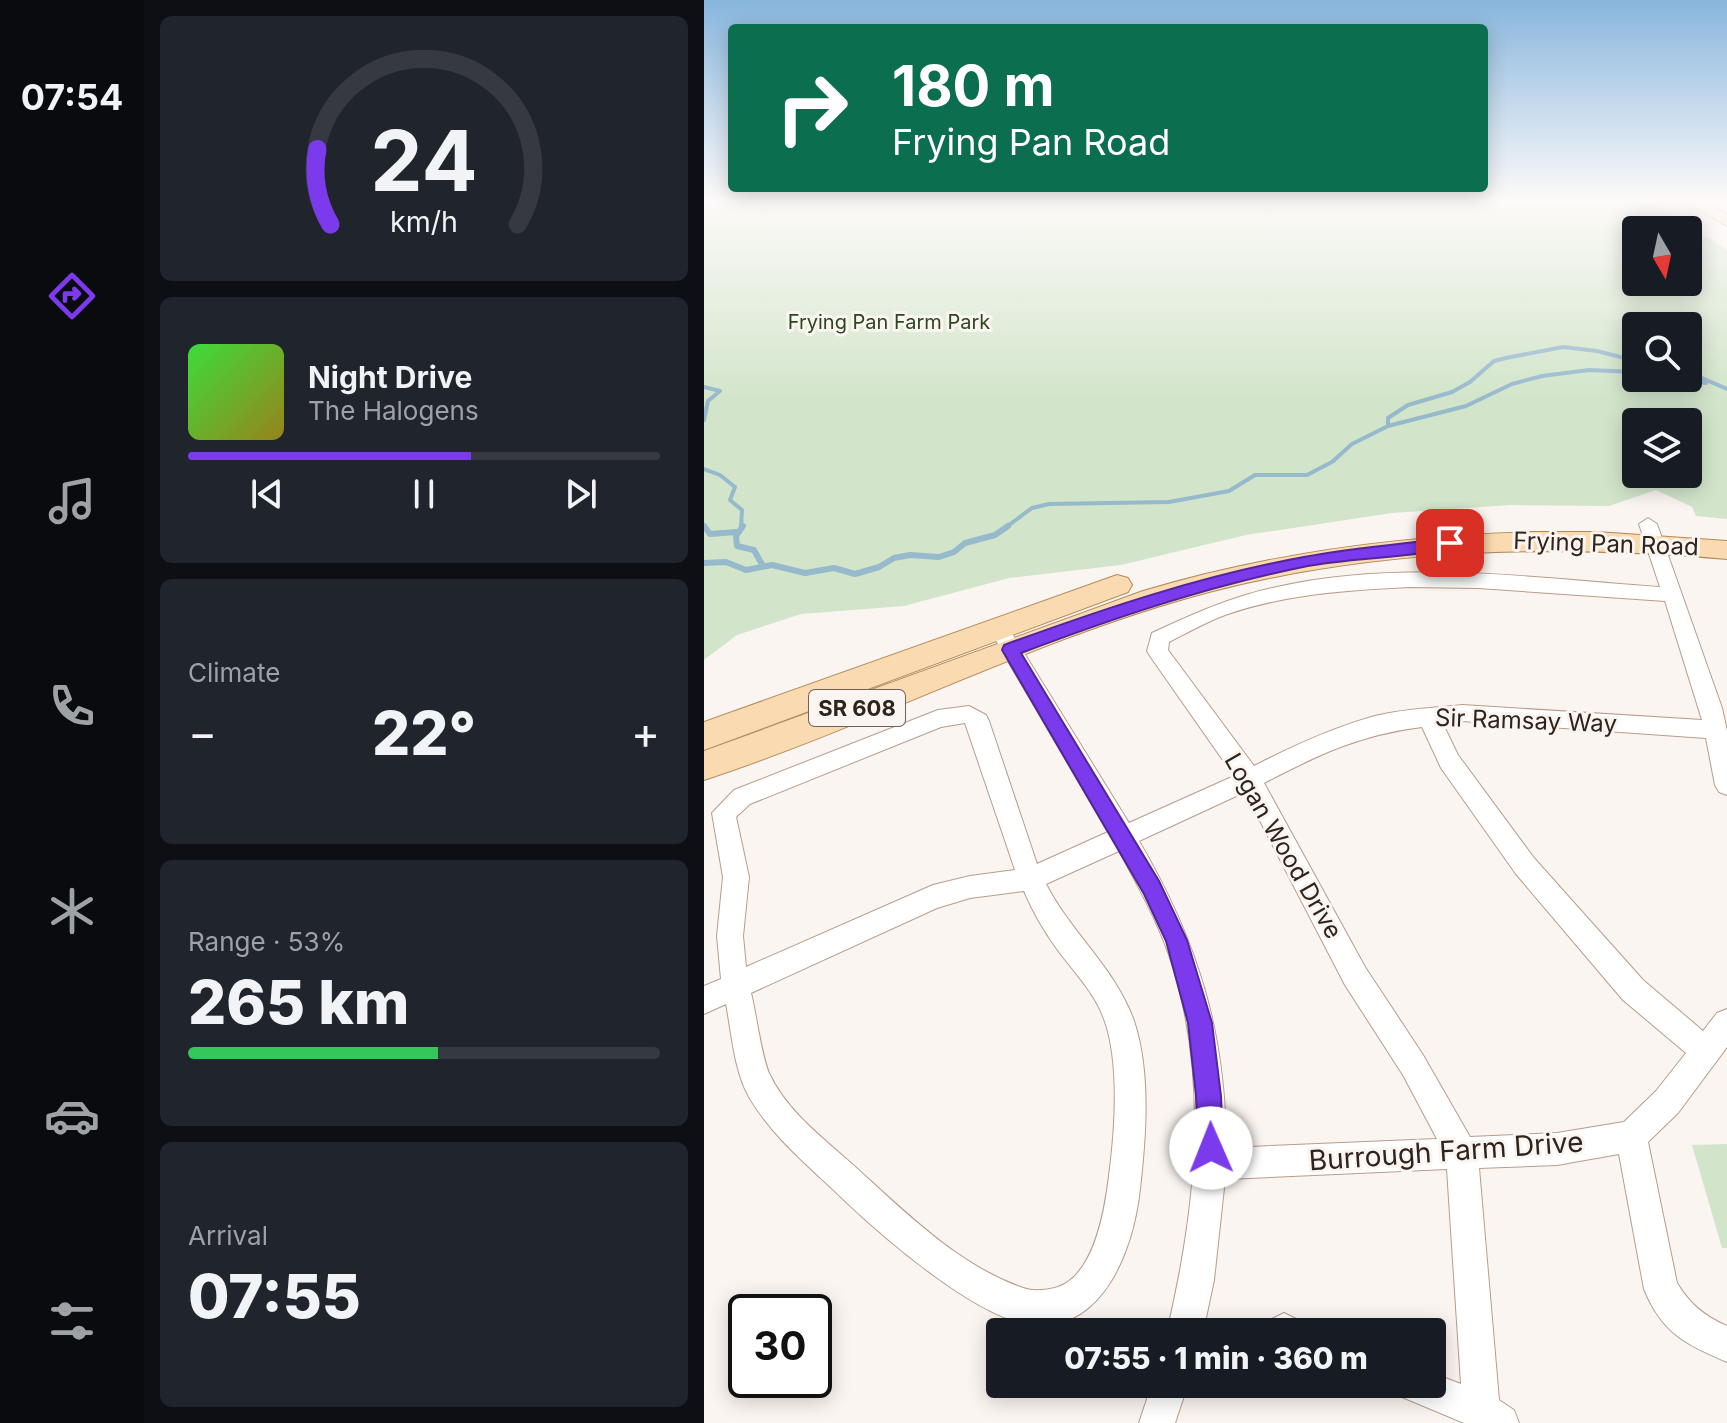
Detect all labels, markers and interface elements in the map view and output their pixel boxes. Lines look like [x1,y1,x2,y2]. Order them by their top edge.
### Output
text: 180 m [892,52,1055,120]
icon: right [760,56,864,160]
text: 07:54 [21,75,123,119]
text: 24 [370,109,478,210]
text: Frying Pan Road [892,120,1170,164]
text: km/h [390,204,458,239]
north arrow [1622,216,1702,296]
map controls [1622,216,1702,488]
icon: directions [44,268,100,324]
park label: Frying Pan Farm Park [788,310,990,334]
button: search [1622,312,1702,392]
text: Night Drive [308,359,472,395]
text: The Halogens [308,395,479,426]
button: layers [1622,408,1702,488]
icon: previous [245,472,289,516]
icon: pause [402,472,446,516]
icon: next [559,472,603,516]
icon: music [44,473,100,529]
pin [1416,509,1484,577]
icon: arrive [1428,521,1472,565]
street label: Frying Pan Road [1513,526,1699,561]
text: Climate [188,657,280,688]
icon: phone [44,678,100,734]
road number: SR 608 [809,690,905,726]
text: 22° [372,697,476,769]
street label: Sir Ramsay Way [1435,703,1617,738]
text: − [188,706,217,760]
text: + [631,706,660,760]
street label: Logan Wood Drive [1219,748,1348,944]
icon: climate [44,883,100,939]
text: Range · 53% [188,926,345,957]
text: 265 km [188,966,409,1038]
icon: car [44,1088,100,1144]
position arrow [1169,1106,1253,1190]
street label: Burrough Farm Drive [1307,1124,1585,1178]
text: Arrival [188,1220,268,1251]
text: 07:55 [188,1260,361,1332]
icon: filters [44,1293,100,1349]
speed limit sign: 30 [728,1294,832,1398]
text: 07:55 · 1 min · 360 m [1064,1340,1368,1376]

